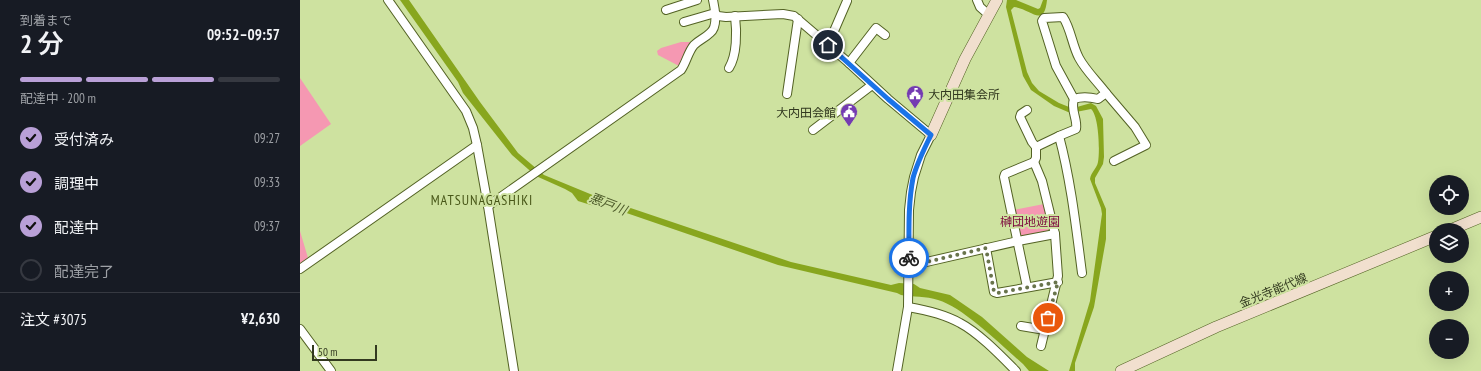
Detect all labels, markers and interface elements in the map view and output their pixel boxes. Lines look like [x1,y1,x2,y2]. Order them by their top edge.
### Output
text: 到着まで [20,12,72,29]
text: 09:52–09:57 [207,25,280,44]
text: 2 分 [20,27,64,60]
pin [811,28,845,62]
icon: home [817,34,839,56]
public building icon: 大内田集会所 [905,84,925,109]
place label: 大内田集会所 [928,87,1000,102]
text: 配達中 · 200 m [20,90,96,107]
public building icon: 大内田会館 [839,102,859,127]
place label: 大内田会館 [776,105,836,120]
icon: check [20,127,42,149]
text: 受付済み [54,130,114,149]
text: 09:27 [254,130,280,147]
icon: check [20,171,42,193]
text: 調理中 [54,174,99,193]
text: 09:33 [254,174,280,191]
map controls [1429,175,1469,359]
button: locate [1429,175,1469,215]
water label: 悪戸川 [587,189,631,220]
district label: MATSUNAGASHIKI [431,191,533,209]
park label: 榊団地遊園 [1000,214,1060,229]
icon: check [20,215,42,237]
text: 配達中 [54,218,99,237]
text: 09:37 [254,218,280,235]
button: layers [1429,223,1469,263]
courier [889,238,929,278]
icon: bike [898,247,920,269]
text: 配達完了 [54,262,114,281]
street label: 金光寺能代線 [1237,270,1309,310]
button: + [1429,271,1469,311]
pin [1031,301,1065,335]
icon: bag [1037,307,1059,329]
text: ¥2,630 [241,309,280,328]
text: 注文 #3075 [20,310,87,329]
button: − [1429,319,1469,359]
scale bar [312,343,377,362]
text: 50 m [318,345,337,359]

